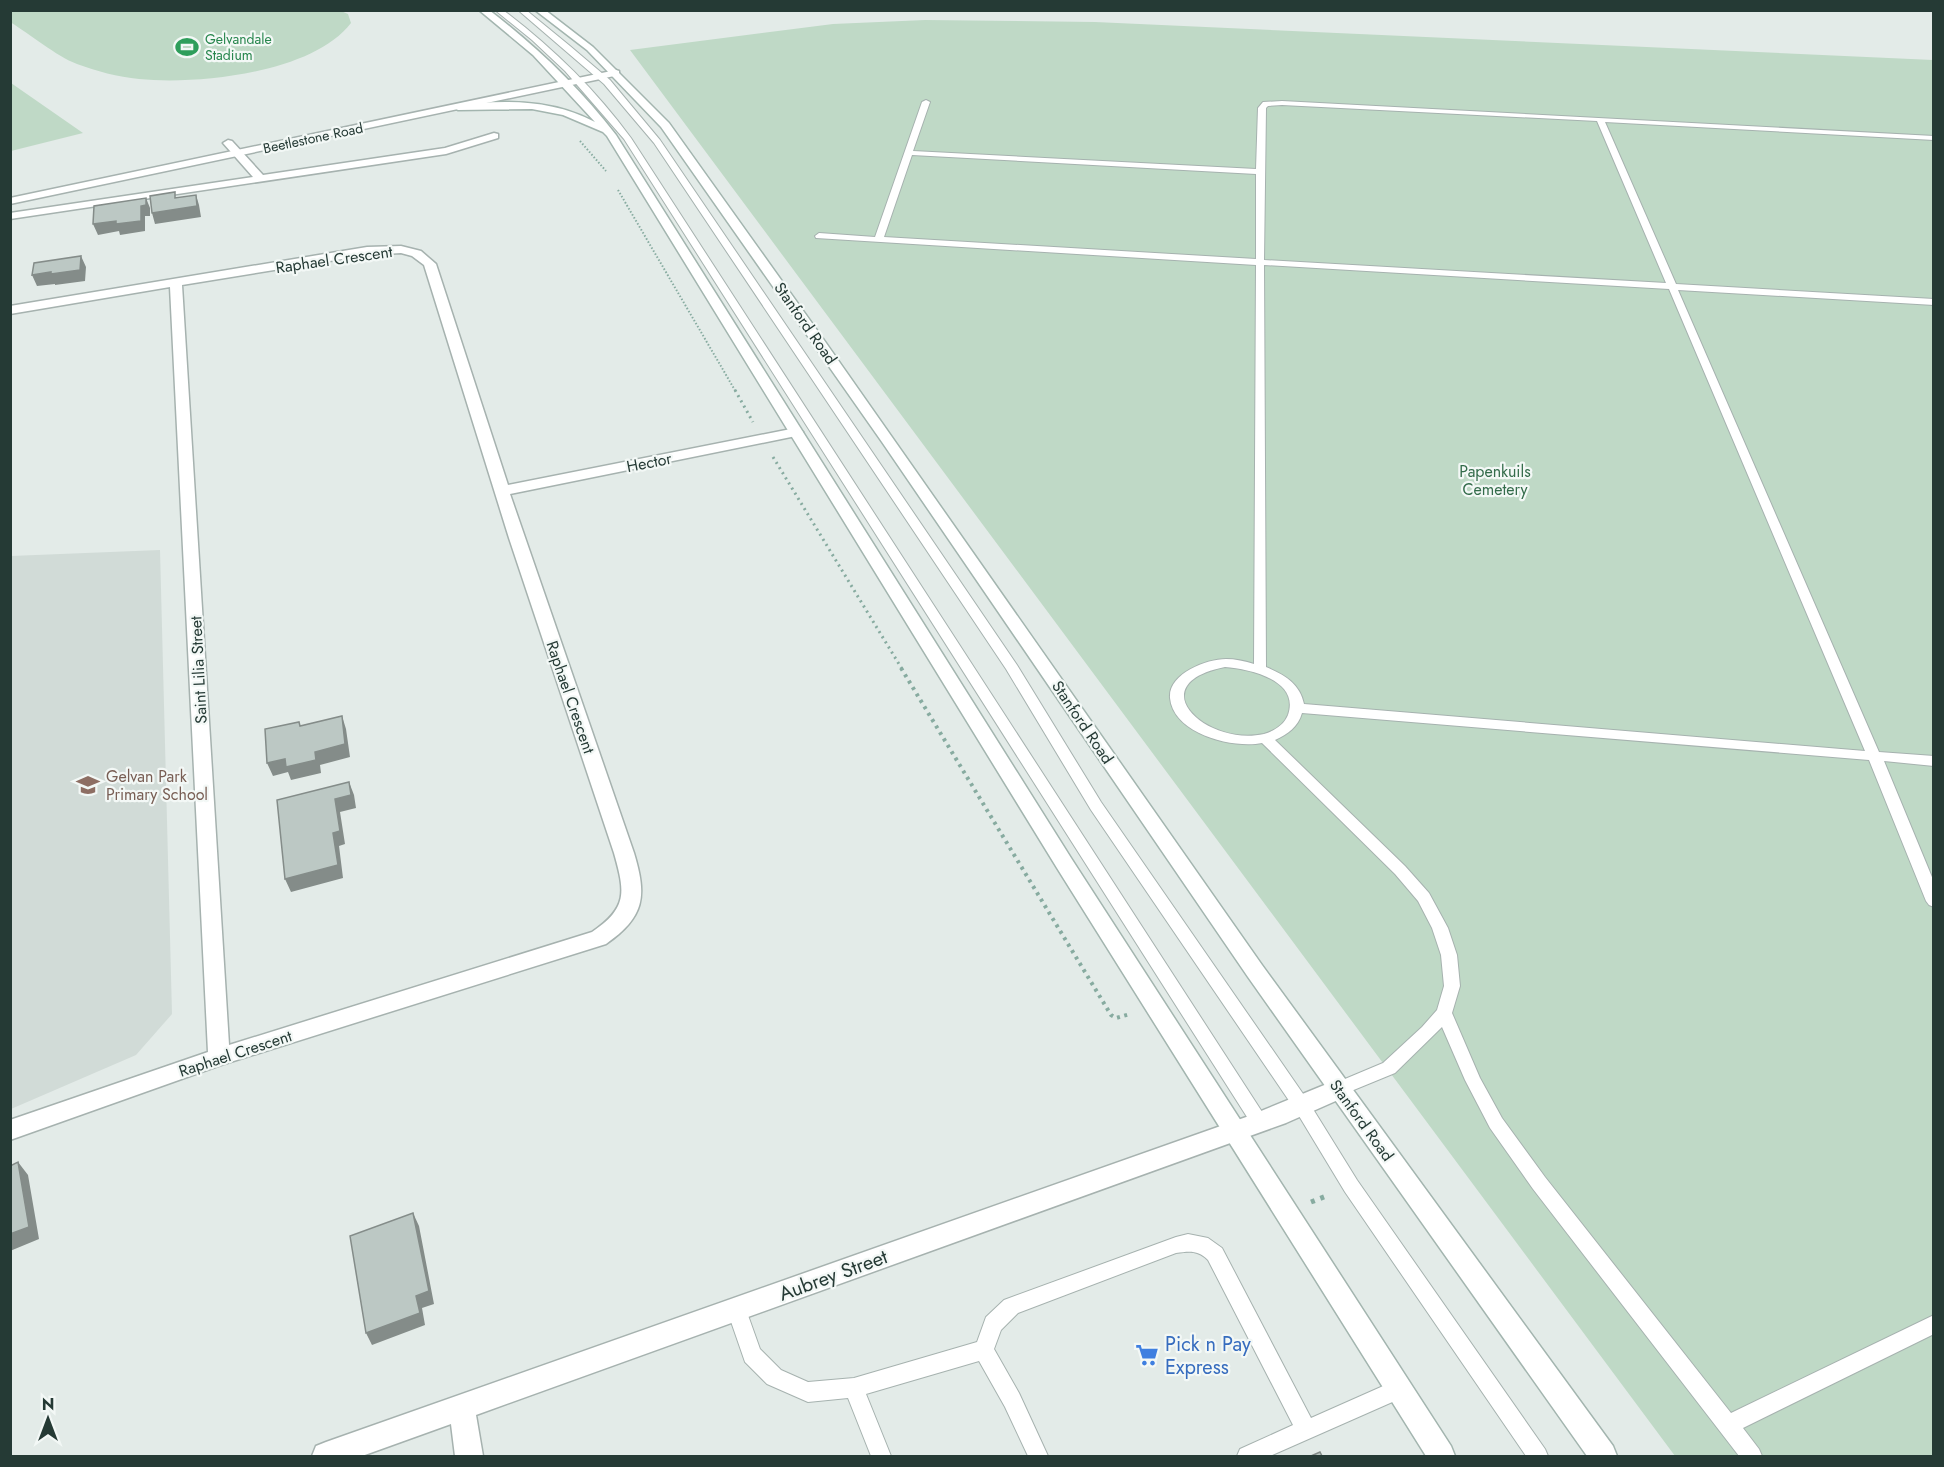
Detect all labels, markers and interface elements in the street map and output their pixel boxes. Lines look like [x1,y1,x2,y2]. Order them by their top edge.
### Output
place label: Gelvandale Stadium [205,29,272,65]
sports icon: Gelvandale Stadium [174,34,200,60]
street label: Beetlestone Road [261,118,365,158]
street label: Raphael Crescent [274,240,394,279]
street label: Stanford Road [769,277,843,369]
street label: Hector [625,447,674,478]
park label: Papenkuils Cemetery [1459,460,1531,501]
street label: Saint Lilia Street [184,616,213,724]
street label: Raphael Crescent [541,638,601,757]
street label: Stanford Road [1046,676,1119,768]
place label: Gelvan Park Primary School [106,765,208,806]
school or university icon: Gelvan Park Primary School [75,772,101,798]
street label: Raphael Crescent [176,1024,295,1083]
street label: Stanford Road [1324,1075,1399,1166]
street label: Aubrey Street [775,1242,892,1309]
place label: Pick n Pay Express [1165,1330,1251,1382]
supermarket icon: Pick n Pay Express [1134,1342,1160,1368]
north arrow [18,1389,78,1449]
text: N [42,1393,54,1416]

